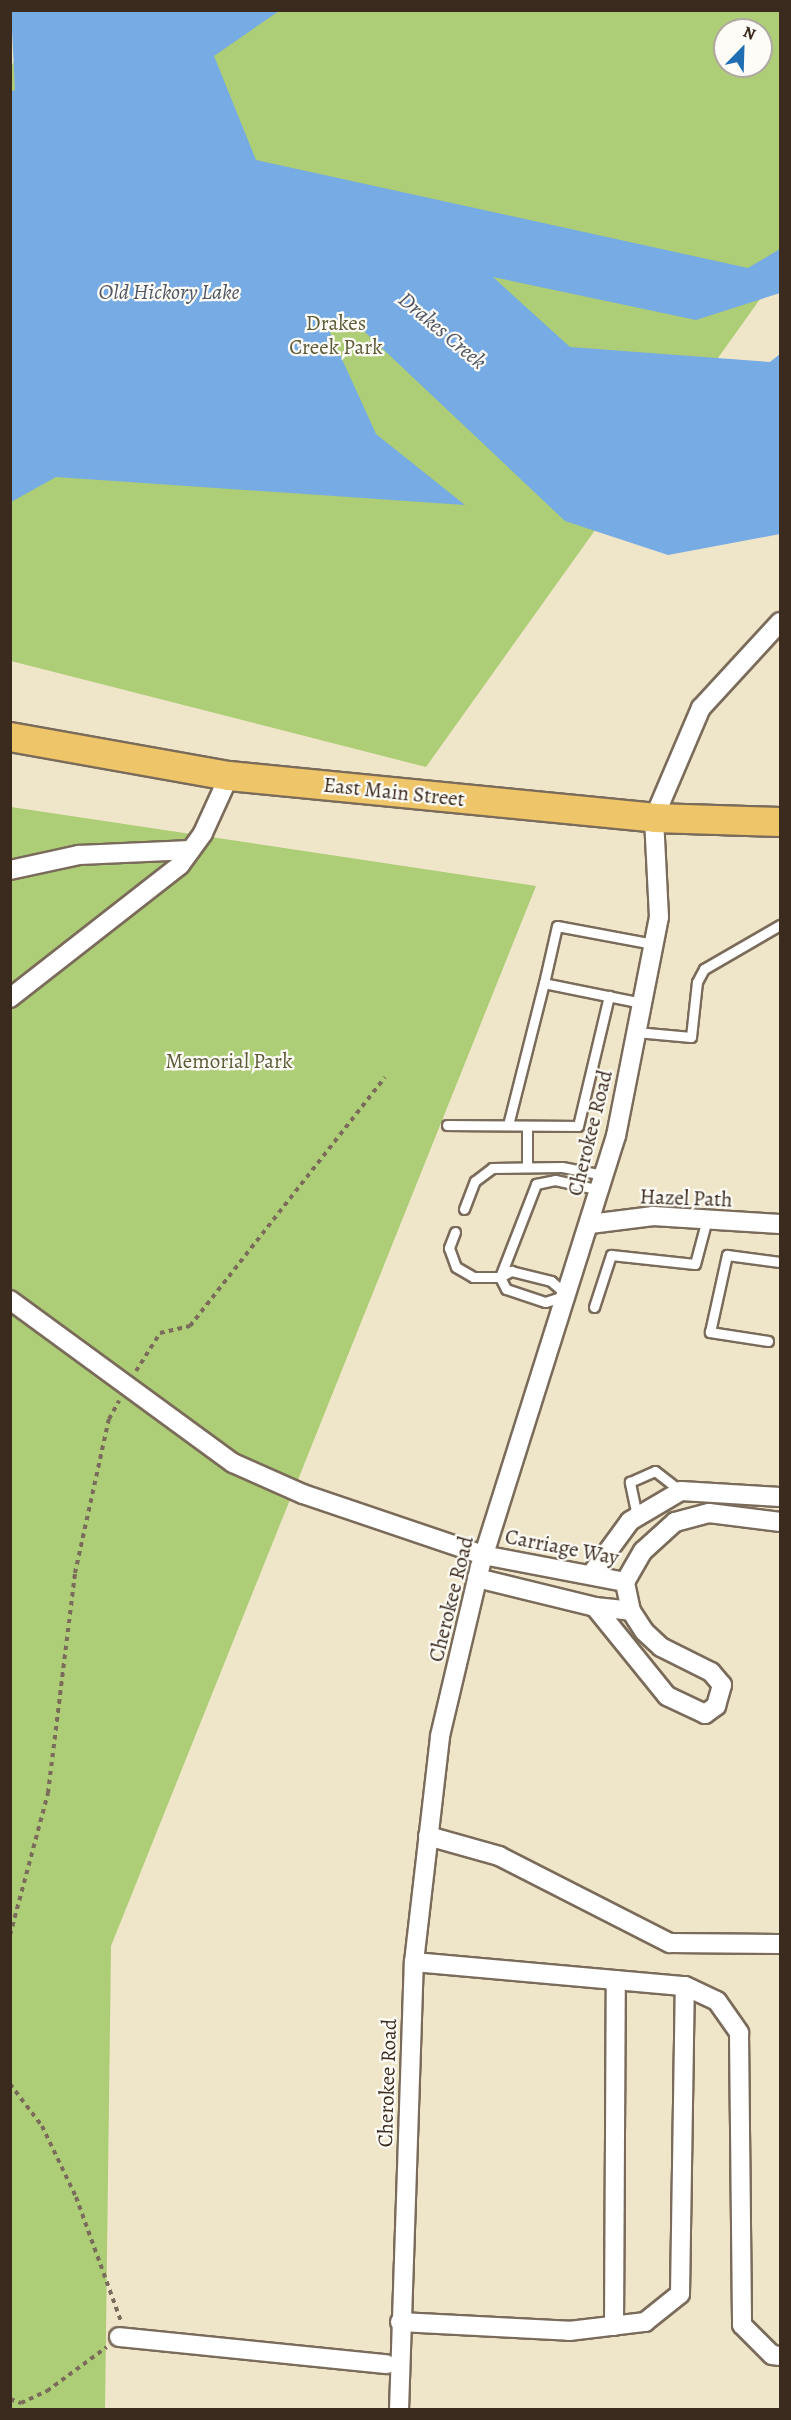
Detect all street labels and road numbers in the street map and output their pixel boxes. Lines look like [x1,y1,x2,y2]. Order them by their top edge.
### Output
street label: East Main Street [322,772,466,812]
street label: Cherokee Road [562,1067,618,1199]
street label: Hazel Path [639,1184,733,1212]
street label: Carriage Way [503,1524,621,1570]
street label: Cherokee Road [423,1533,479,1665]
street label: Cherokee Road [372,2018,402,2148]

